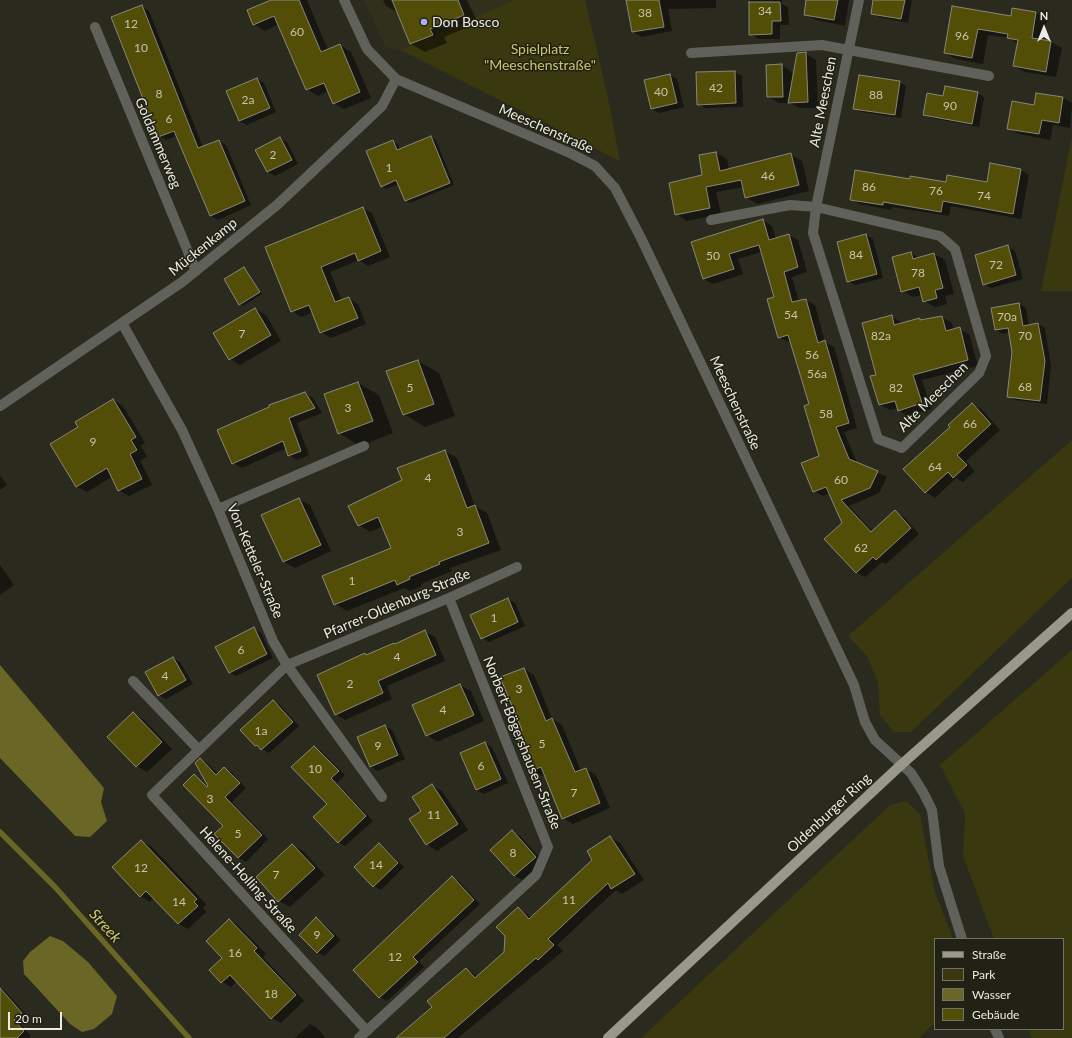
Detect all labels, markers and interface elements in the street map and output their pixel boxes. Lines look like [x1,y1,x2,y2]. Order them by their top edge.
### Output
house number: 34 [758,4,772,18]
house number: 38 [638,6,652,20]
north arrow [1024,8,1064,48]
text: N [1040,9,1048,22]
place label: Don Bosco [432,14,499,30]
house number: 12 [124,17,138,31]
marker: Don Bosco [419,17,429,27]
house number: 60 [290,25,304,39]
house number: 96 [955,29,969,43]
house number: 10 [134,41,148,55]
park label: Spielplatz "Meeschenstraße" [484,41,596,74]
street label: Alte Meeschen [806,55,840,149]
house number: 42 [709,81,723,95]
house number: 40 [654,85,668,99]
house number: 8 [156,87,162,101]
house number: 88 [869,88,883,102]
house number: 2a [242,93,254,107]
street label: Goldammerweg [131,95,185,191]
house number: 90 [943,99,957,113]
street label: Meeschenstraße [496,101,596,157]
house number: 6 [166,112,172,126]
house number: 2 [270,148,276,162]
house number: 1 [386,161,392,175]
house number: 46 [761,169,775,183]
house number: 86 [862,180,876,194]
house number: 76 [929,184,943,198]
house number: 74 [977,189,991,203]
street label: Mückenkamp [166,214,240,280]
house number: 84 [849,248,863,262]
house number: 50 [706,249,720,263]
house number: 72 [989,258,1003,272]
house number: 78 [911,266,925,280]
house number: 54 [784,308,798,322]
house number: 70a [997,310,1017,324]
house number: 7 [239,327,245,341]
house number: 82a [871,329,891,343]
house number: 70 [1018,329,1032,343]
house number: 56 [805,348,819,362]
street label: Meeschenstraße [706,353,764,453]
street label: Alte Meeschen [895,359,971,435]
house number: 56a [807,367,827,381]
house number: 68 [1018,380,1032,394]
house number: 5 [407,381,413,395]
house number: 82 [889,381,903,395]
house number: 3 [345,401,351,415]
house number: 58 [819,407,833,421]
house number: 66 [963,417,977,431]
house number: 9 [90,435,96,449]
house number: 64 [928,460,942,474]
house number: 4 [425,471,431,485]
house number: 60 [834,473,848,487]
street label: Von-Ketteler-Straße [223,501,287,621]
house number: 3 [457,525,463,539]
house number: 62 [854,541,868,555]
street label: Pfarrer-Oldenburg-Straße [321,565,473,643]
house number: 1 [349,574,355,588]
house number: 1 [491,611,497,625]
house number: 6 [238,643,244,657]
house number: 4 [394,650,400,664]
street label: Norbert-Bögershausen-Straße [479,654,565,832]
house number: 4 [162,669,168,683]
house number: 2 [347,677,353,691]
house number: 3 [516,682,522,696]
house number: 4 [440,703,446,717]
house number: 1a [255,724,267,738]
house number: 5 [539,737,545,751]
house number: 9 [375,739,381,753]
house number: 6 [478,759,484,773]
house number: 10 [308,762,322,776]
street label: Oldenburger Ring [784,770,874,856]
house number: 7 [571,786,577,800]
house number: 3 [207,792,213,806]
house number: 11 [427,808,441,822]
street label: Helene-Holling-Straße [196,823,300,937]
house number: 5 [235,827,241,841]
house number: 8 [510,846,516,860]
house number: 14 [369,858,383,872]
house number: 12 [134,861,148,875]
house number: 7 [273,868,279,882]
house number: 11 [562,893,576,907]
house number: 14 [172,895,186,909]
water label: Streek [85,906,125,946]
house number: 9 [314,928,320,942]
legend [934,938,1064,1030]
house number: 16 [228,946,242,960]
text: Straße [972,947,1006,962]
house number: 12 [388,950,402,964]
text: Park [972,967,995,982]
house number: 18 [264,987,278,1001]
text: Wasser [972,987,1011,1002]
scale bar [10,1004,64,1030]
text: Gebäude [972,1007,1019,1022]
text: 20 m [15,1011,42,1026]

